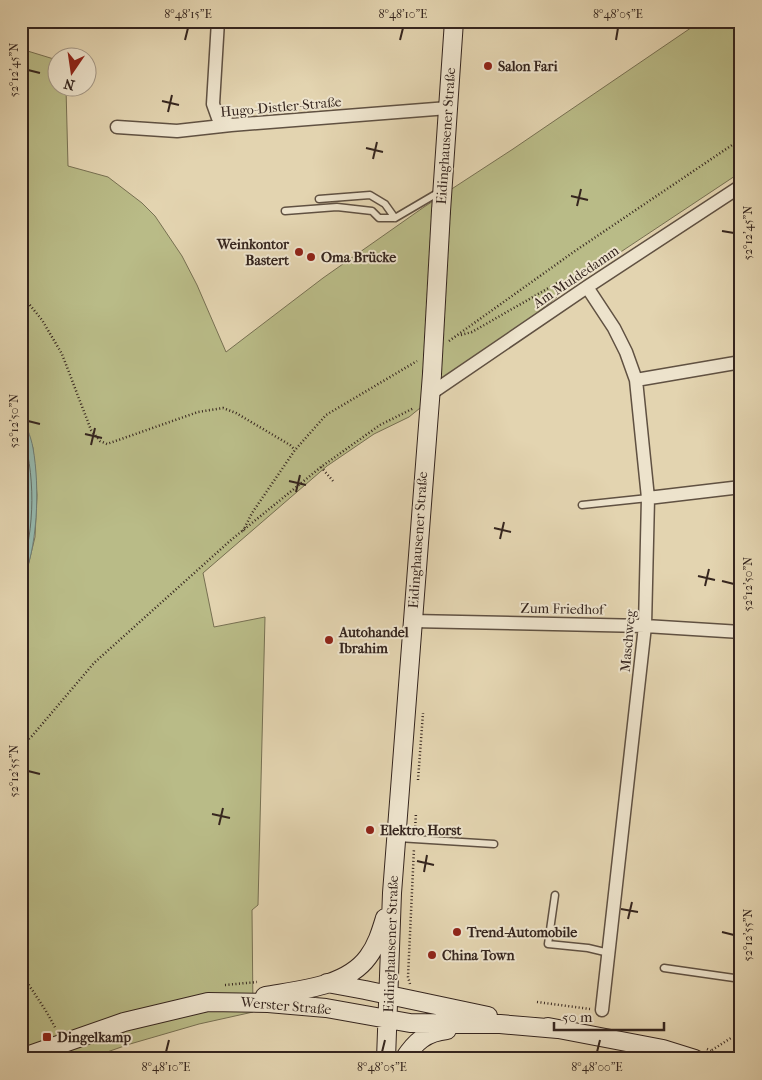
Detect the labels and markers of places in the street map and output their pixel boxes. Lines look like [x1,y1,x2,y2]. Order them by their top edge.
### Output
place label: Salon Fari [498,58,558,75]
marker: Salon Fari [482,60,494,72]
place label: Weinkontor Bastert [216,236,290,269]
marker: Weinkontor Bastert [293,246,305,258]
place label: Oma Brücke [321,249,396,266]
marker: Oma Brücke [305,251,317,263]
place label: Autohandel Ibrahim [338,624,409,657]
marker: Autohandel Ibrahim [323,634,335,646]
place label: Elektro Horst [380,822,462,839]
marker: Elektro Horst [364,824,376,836]
place label: Trend-Automobile [466,924,577,941]
marker: Trend-Automobile [451,926,463,938]
place label: China Town [442,947,515,964]
marker: China Town [426,949,438,961]
place label: Dingelkamp [57,1029,131,1046]
marker: Dingelkamp [41,1031,53,1043]

